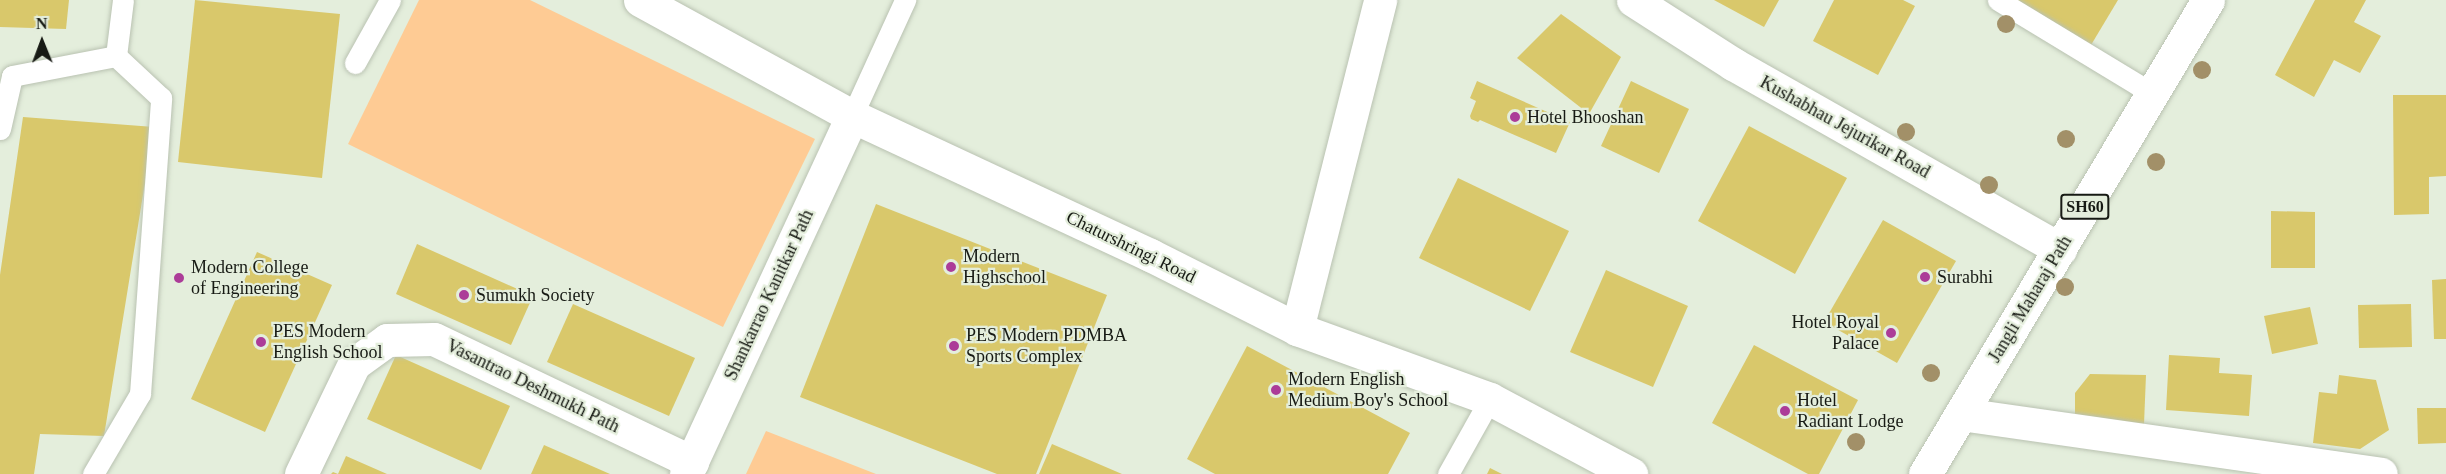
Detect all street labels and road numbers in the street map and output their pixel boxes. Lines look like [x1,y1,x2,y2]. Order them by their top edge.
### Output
street label: Kushabhau Jejurikar Road [1756,71,1934,183]
road number: SH60 [2060,194,2110,220]
street label: Shankarrao Kanitkar Path [720,206,818,384]
street label: Chaturshringi Road [1063,206,1199,288]
street label: Jangli Maharaj Path [1984,232,2076,366]
street label: Vasantrao Deshmukh Path [443,335,623,437]

